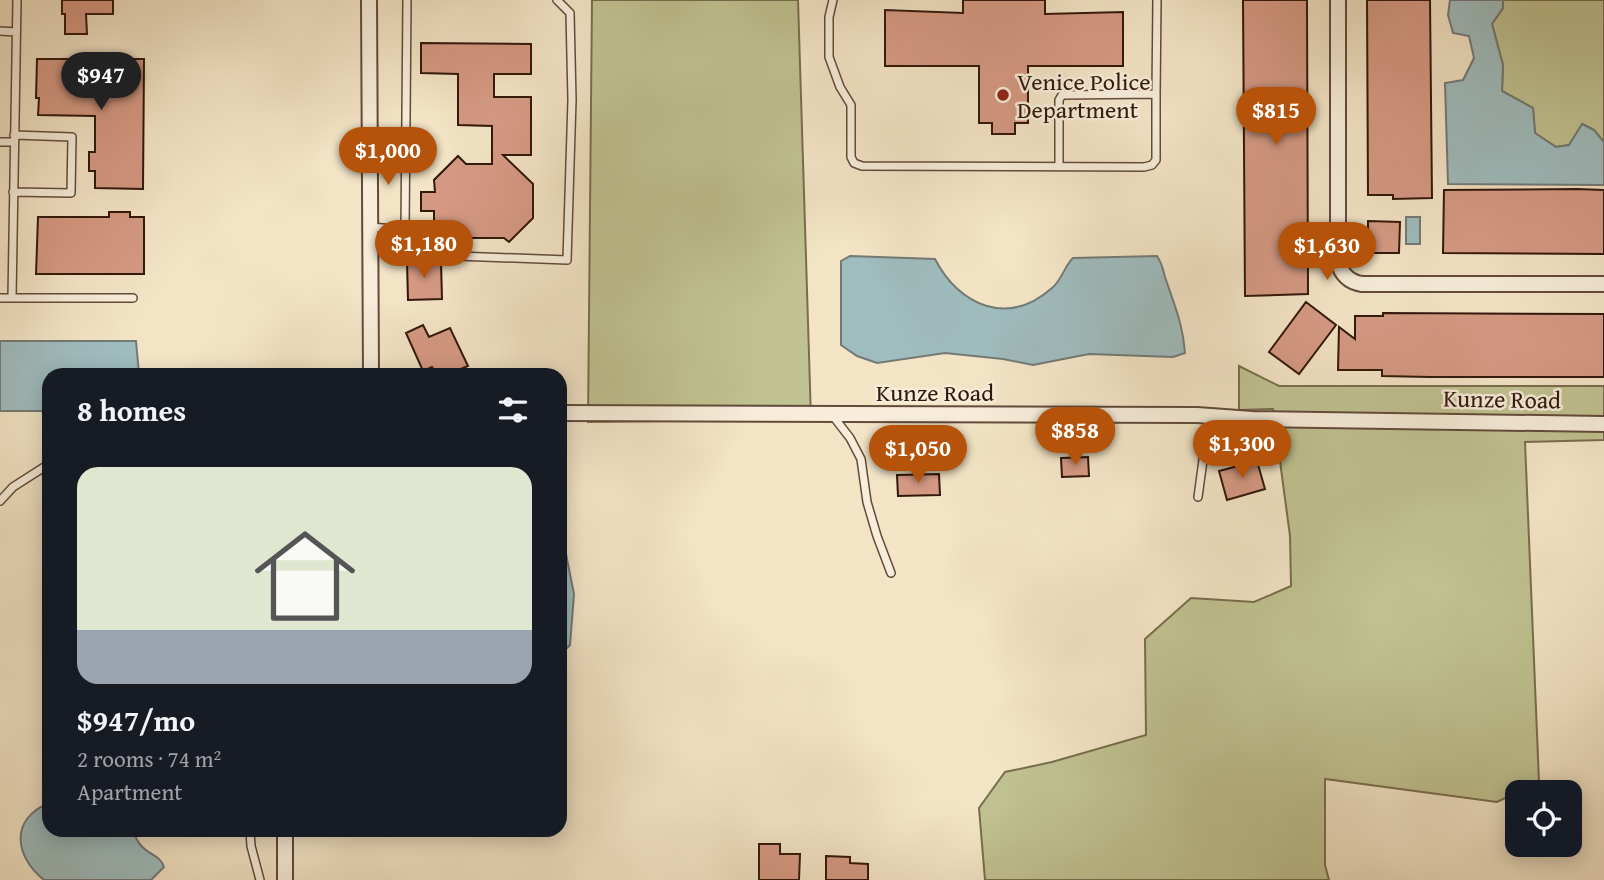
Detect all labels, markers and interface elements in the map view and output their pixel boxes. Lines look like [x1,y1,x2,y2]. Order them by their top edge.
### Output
pin: $947 [60,52,142,112]
text: $947 [77,58,125,91]
place label: Venice Police Department [1017,64,1151,127]
marker: Venice Police Department [995,87,1011,103]
pin: $815 [1235,88,1317,147]
text: $815 [1252,93,1300,126]
pin: $1,000 [331,128,445,187]
text: $1,000 [355,133,421,166]
pin: $1,180 [367,220,481,280]
pin: $1,630 [1270,222,1384,282]
text: $1,180 [391,226,457,259]
text: $1,630 [1294,228,1360,261]
street label: Kunze Road [876,375,994,410]
street label: Kunze Road [1443,380,1561,418]
text: 8 homes [77,388,186,432]
icon: filters [494,391,532,429]
pin: $858 [1034,407,1116,467]
text: $858 [1051,413,1099,446]
pin: $1,300 [1185,420,1299,480]
pin: $1,050 [861,426,975,485]
text: $1,300 [1209,426,1275,459]
text: $1,050 [885,431,951,464]
icon: home [242,513,368,639]
text: $947/mo [77,698,195,742]
text: 2 rooms · 74 m² [77,742,221,775]
text: Apartment [77,775,182,808]
map controls [1505,780,1582,857]
button: locate [1505,780,1582,857]

